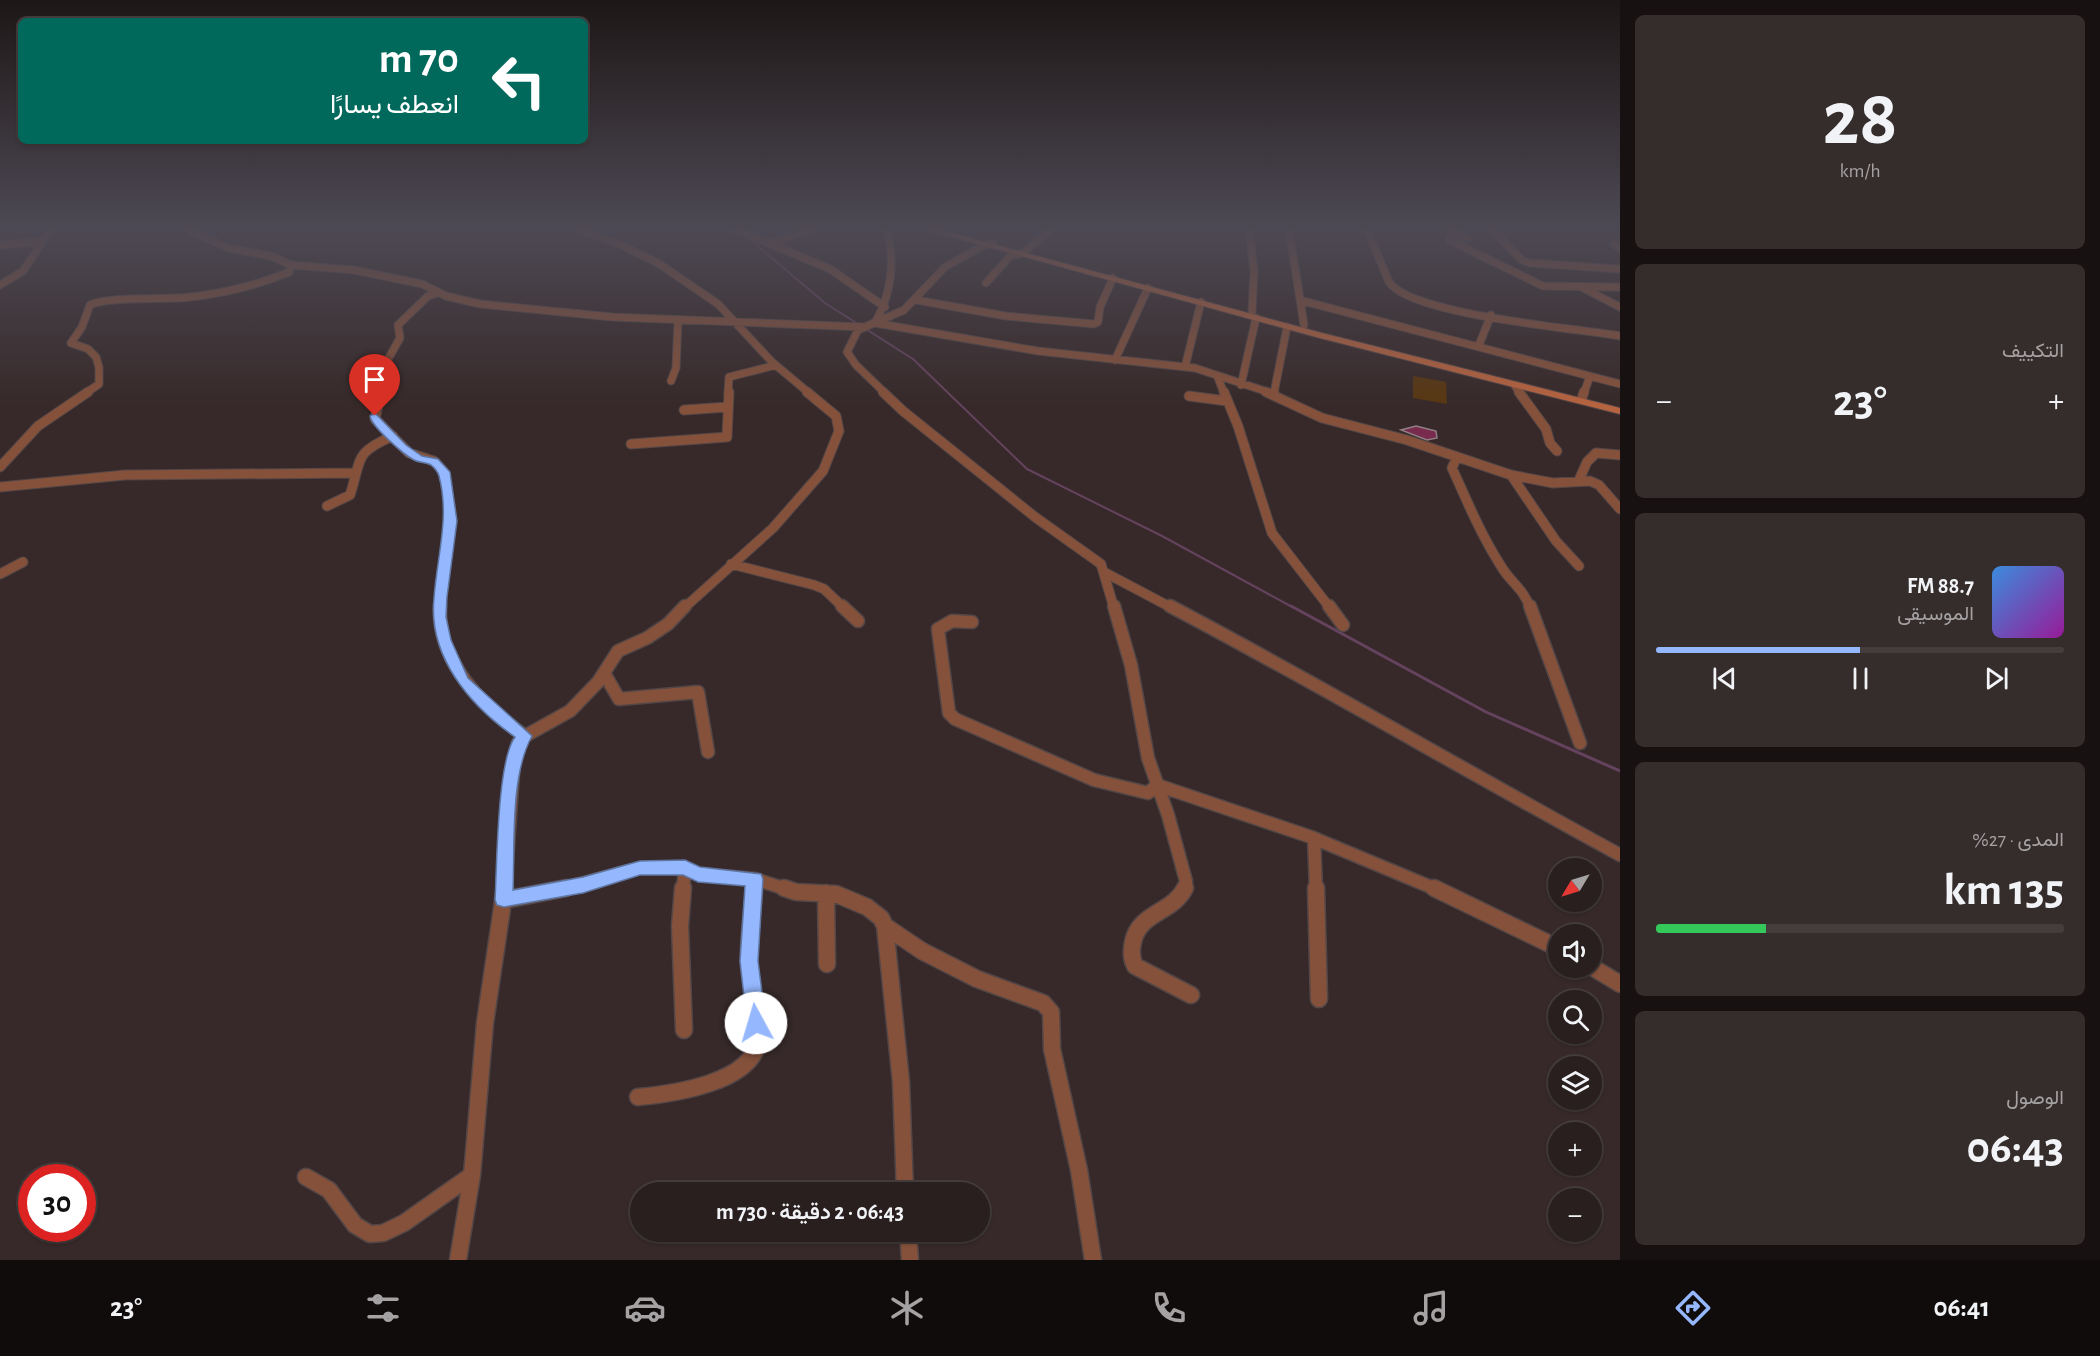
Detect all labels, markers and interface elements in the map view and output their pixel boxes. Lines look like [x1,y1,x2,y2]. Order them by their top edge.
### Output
text: 70 m [379,38,459,80]
icon: left [480,42,558,120]
text: 28 [1822,81,1898,159]
text: انعطف يسارًا [330,91,459,118]
text: km/h [1839,161,1881,181]
text: التكييف [2002,341,2064,361]
pin [349,354,400,416]
icon: arrive [358,363,391,396]
text: 23° [1833,379,1887,424]
text: − [1656,385,1672,418]
text: + [2048,385,2064,418]
text: 88.7 FM [1907,575,1974,597]
text: الموسيقى [1897,604,1974,624]
icon: previous [1708,662,1741,695]
icon: pause [1844,662,1877,695]
icon: next [1980,662,2013,695]
text: المدى · 27% [1972,830,2064,850]
north arrow [1548,858,1602,912]
map controls [1548,858,1602,1242]
text: 135 km [1944,868,2064,913]
button: sound [1548,924,1602,978]
button: search [1548,990,1602,1044]
position arrow [724,991,788,1055]
button: layers [1548,1056,1602,1110]
text: الوصول [2006,1088,2064,1108]
button: + [1548,1122,1602,1176]
text: 06:43 [1966,1126,2064,1171]
speed limit sign: 30 [18,1164,96,1242]
button: − [1548,1188,1602,1242]
text: 06:43 · 2 دقيقة · 730 m [716,1201,904,1223]
icon: filters [362,1287,404,1329]
icon: car [624,1287,666,1329]
icon: climate [886,1287,928,1329]
icon: phone [1148,1287,1190,1329]
icon: music [1410,1287,1452,1329]
icon: directions [1672,1287,1714,1329]
text: 23° [110,1294,142,1321]
text: 06:41 [1933,1294,1990,1321]

